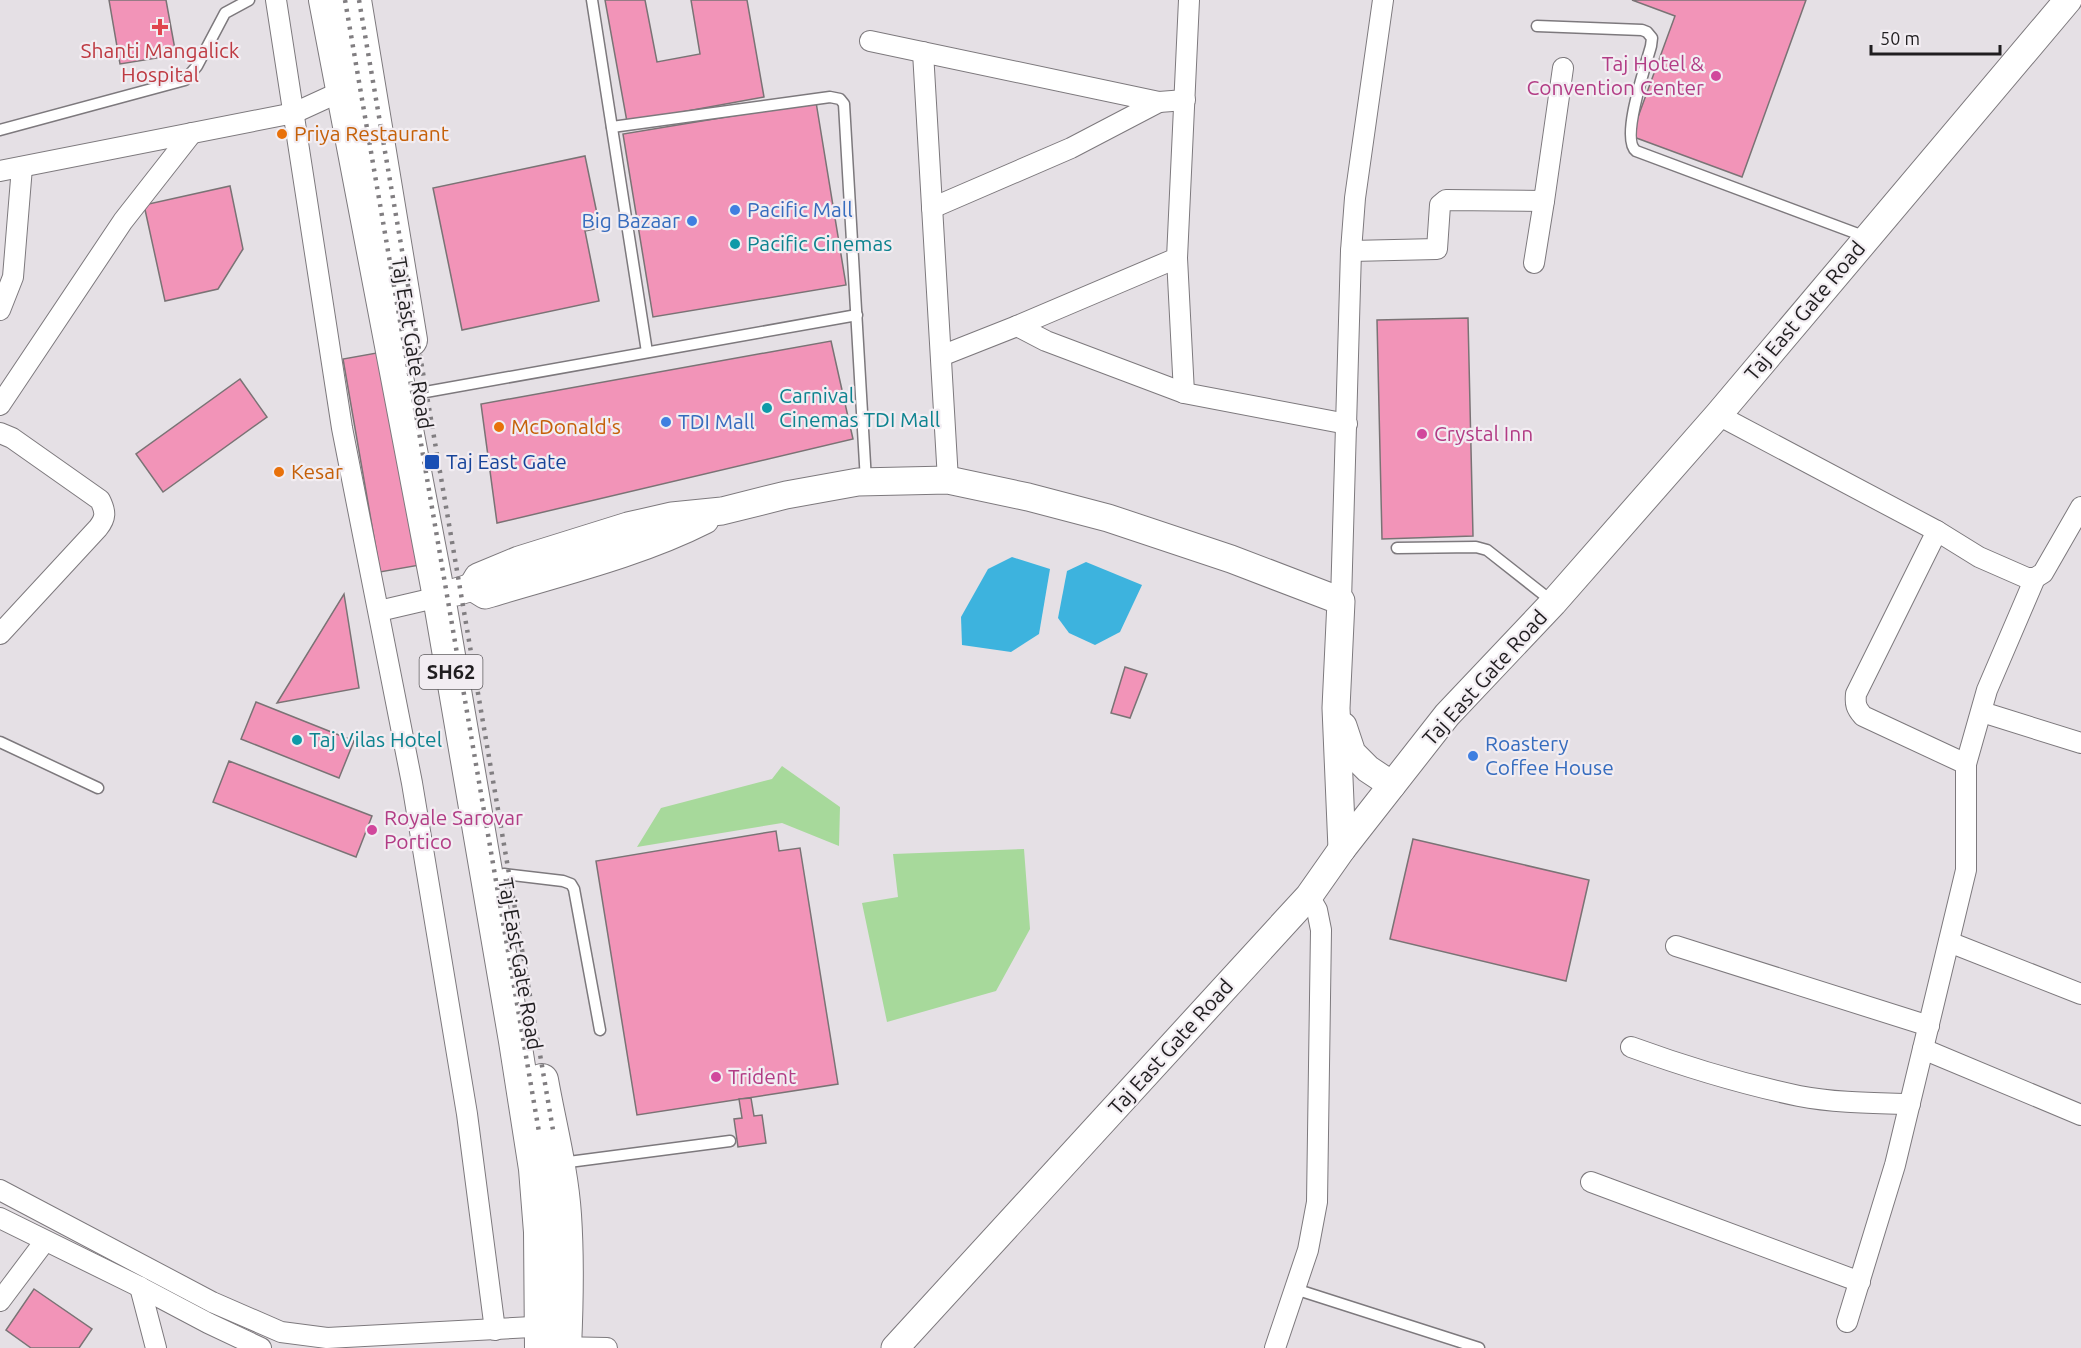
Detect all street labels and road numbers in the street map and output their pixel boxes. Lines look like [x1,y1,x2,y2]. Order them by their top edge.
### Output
street label: Taj East Gate Road [1739,236,1869,385]
street label: Taj East Gate Road [388,255,438,431]
street label: Taj East Gate Road [1417,605,1551,750]
road number: SH62 [420,655,482,689]
street label: Taj East Gate Road [494,876,548,1052]
street label: Taj East Gate Road [1103,974,1237,1119]

